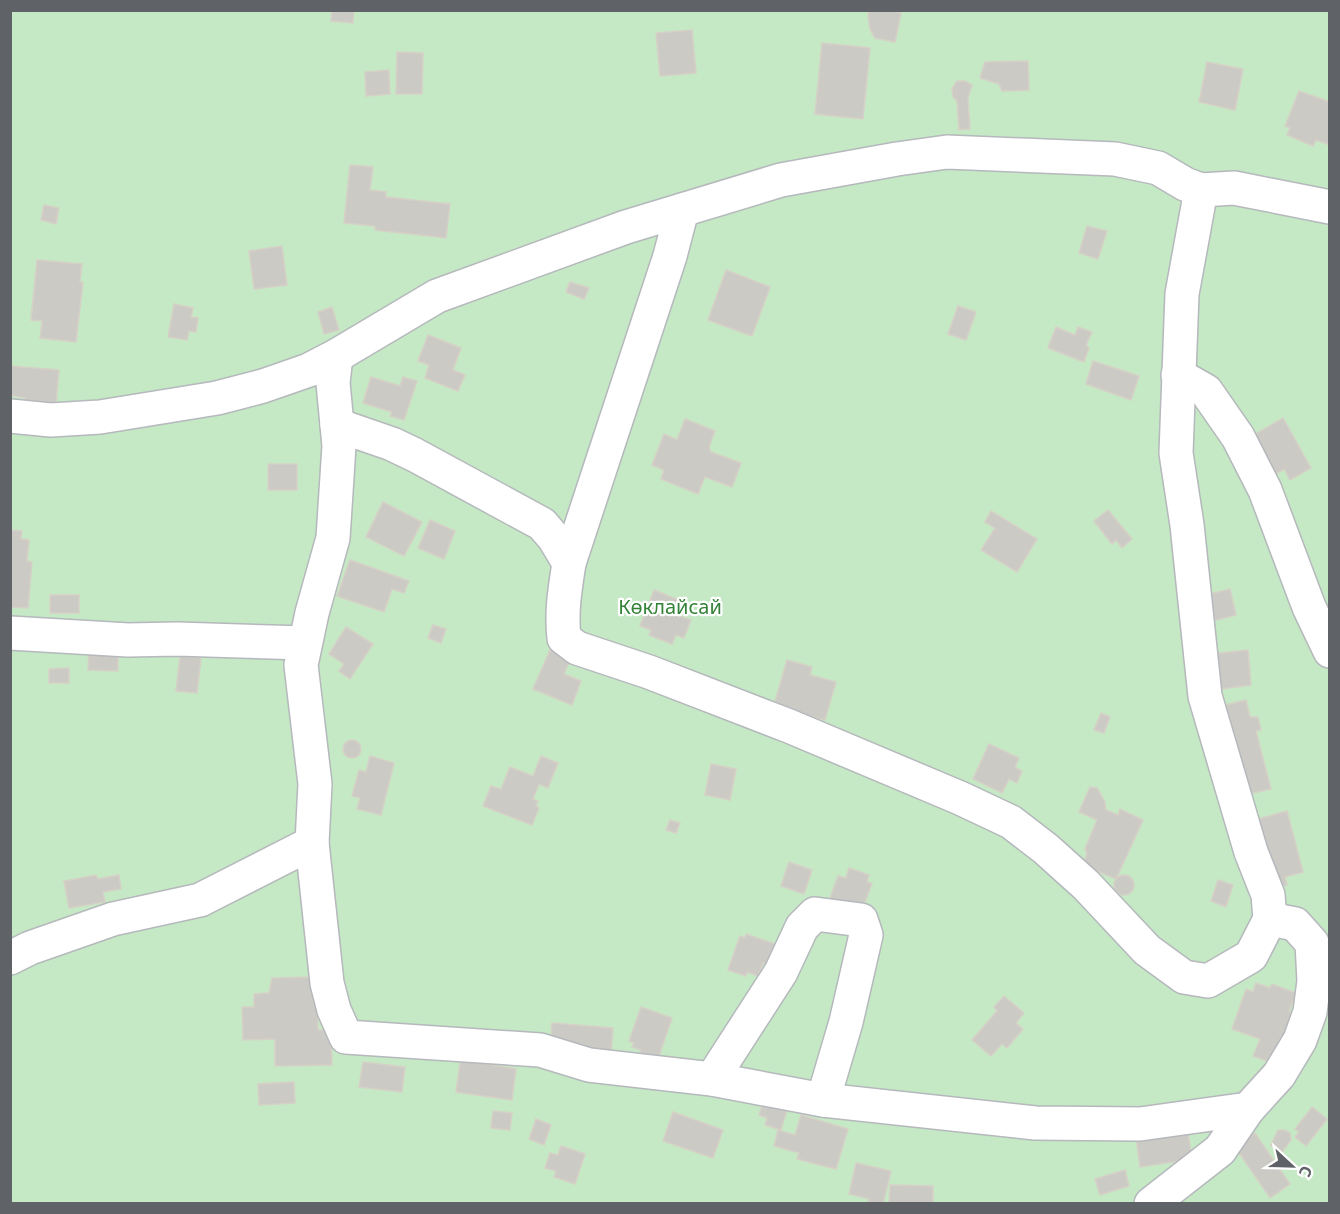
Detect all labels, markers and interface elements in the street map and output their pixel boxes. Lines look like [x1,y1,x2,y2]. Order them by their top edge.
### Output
park label: Көклайсай [618,593,722,620]
north arrow [1262,1136,1322,1196]
text: С [1294,1163,1318,1181]

